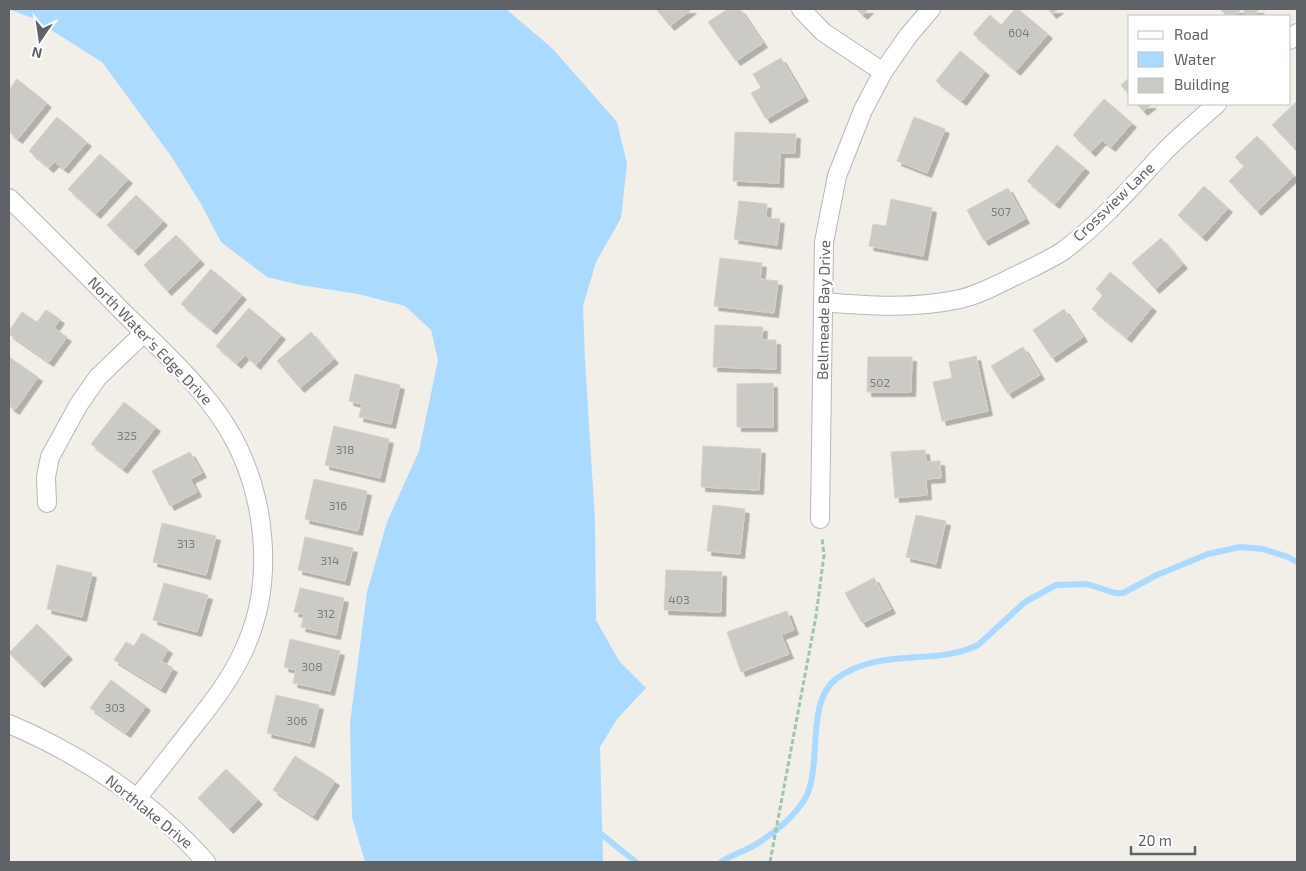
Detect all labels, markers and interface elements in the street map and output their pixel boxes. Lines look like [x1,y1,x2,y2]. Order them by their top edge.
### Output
north arrow [15,15,65,65]
legend [1128,15,1291,105]
house number: 604 [1008,25,1030,39]
text: Road [1174,25,1209,43]
text: N [30,44,44,63]
text: Water [1174,50,1216,68]
text: Building [1174,75,1230,93]
street label: Crossview Lane [1069,158,1158,245]
house number: 507 [991,204,1011,218]
street label: Bellmeade Bay Drive [813,240,833,380]
street label: North Water's Edge Drive [85,272,217,408]
house number: 502 [870,375,890,389]
house number: 325 [117,428,137,442]
house number: 318 [336,442,354,456]
house number: 316 [329,498,347,512]
house number: 313 [177,536,195,550]
house number: 314 [321,553,339,567]
house number: 403 [668,592,690,606]
house number: 312 [317,606,335,620]
house number: 308 [301,659,323,673]
house number: 303 [105,700,125,714]
house number: 306 [287,713,308,727]
street label: Northlake Drive [103,771,197,852]
scale bar [1131,824,1195,856]
text: 20 m [1138,831,1172,849]

